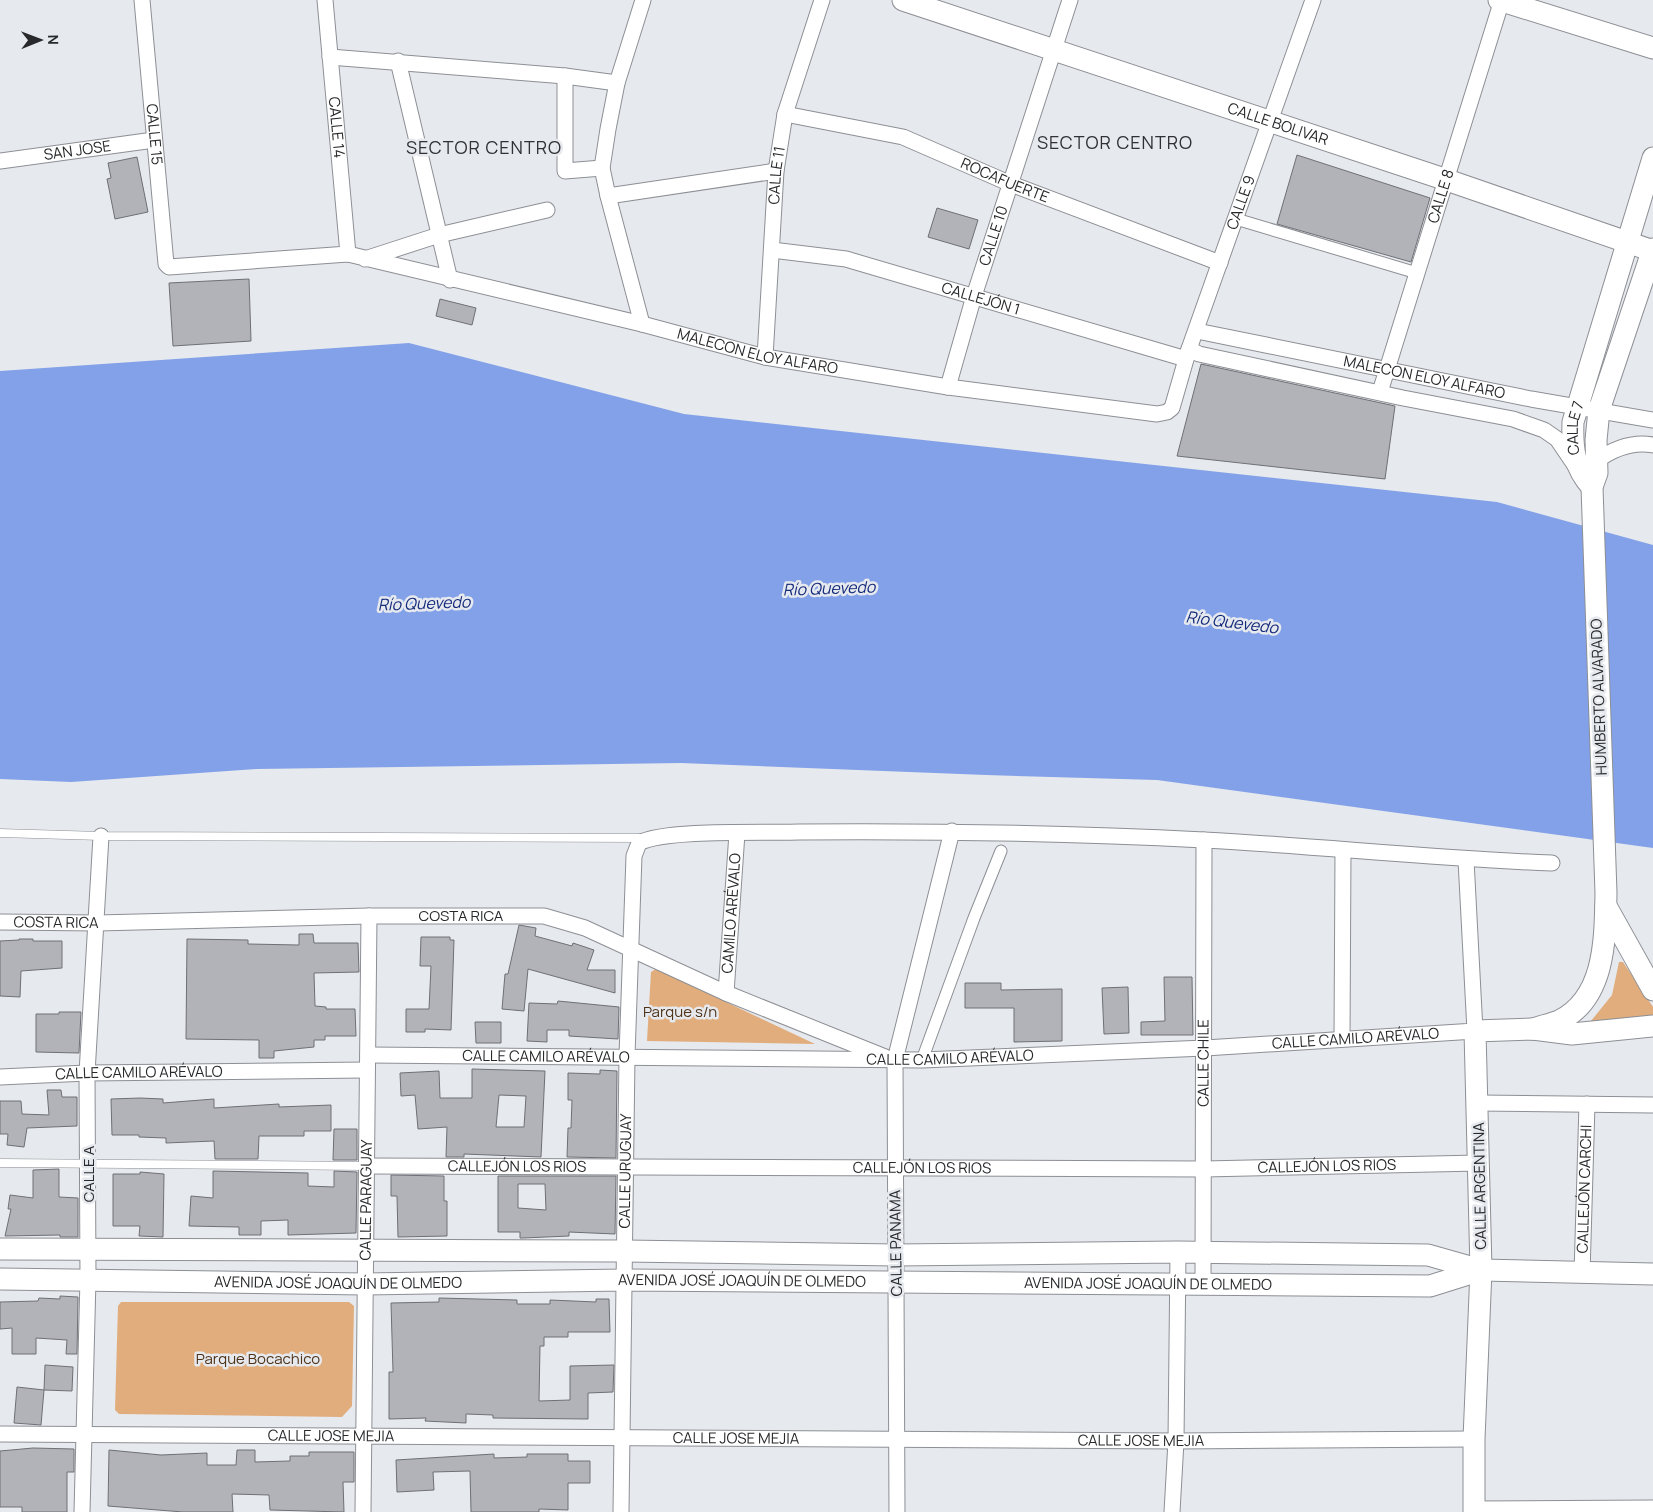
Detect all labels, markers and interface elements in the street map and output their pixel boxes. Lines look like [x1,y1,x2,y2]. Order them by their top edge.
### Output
north arrow [15,15,65,65]
text: N [44,35,63,45]
street label: CALLE 14 [324,96,350,159]
street label: CALLE BOLIVAR [1225,97,1331,150]
street label: CALLE 15 [141,103,168,166]
district label: SECTOR CENTRO [1037,130,1193,154]
street label: SAN JOSE [42,135,112,165]
district label: SECTOR CENTRO [406,135,562,159]
street label: CALLE 11 [763,145,790,205]
street label: ROCAFUERTE [958,152,1052,207]
street label: CALLE 8 [1422,166,1459,226]
street label: CALLE 9 [1221,172,1260,232]
street label: CALLE 10 [974,203,1013,268]
street label: CALLEJÓN 1 [939,277,1023,320]
street label: MALECON ELOY ALFARO [675,323,840,379]
street label: MALECON ELOY ALFARO [1342,350,1507,404]
street label: CALLE 7 [1562,398,1589,457]
water label: Río Quevedo [782,575,877,601]
water label: Río Quevedo [377,590,472,616]
water label: Río Quevedo [1185,605,1281,639]
street label: HUMBERTO ALVARADO [1585,618,1612,776]
street label: CAMILO ARÉVALO [716,852,746,974]
street label: COSTA RICA [418,905,504,926]
street label: COSTA RICA [13,911,99,933]
park label: Parque s/n [643,1001,717,1022]
street label: CALLE CHILE [1192,1019,1214,1107]
street label: CALLE CAMILO ARÉVALO [1271,1022,1440,1054]
street label: CALLE CAMILO ARÉVALO [866,1044,1034,1070]
street label: CALLE CAMILO ARÉVALO [462,1045,630,1067]
street label: CALLE CAMILO ARÉVALO [55,1061,223,1084]
street label: CALLE URUGUAY [614,1113,636,1229]
street label: CALLE ARGENTINA [1468,1122,1491,1250]
street label: CALLEJÓN CARCHI [1572,1124,1596,1254]
street label: CALLE PARAGUAY [355,1139,377,1261]
street label: CALLE A [78,1145,99,1202]
street label: CALLEJÓN LOS RIOS [1257,1154,1396,1178]
street label: CALLEJÓN LOS RIOS [448,1155,586,1177]
street label: CALLEJÓN LOS RIOS [853,1157,991,1178]
street label: CALLE PANAMA [884,1189,907,1296]
street label: AVENIDA JOSÉ JOAQUÍN DE OLMEDO [618,1269,866,1292]
street label: AVENIDA JOSÉ JOAQUÍN DE OLMEDO [214,1271,462,1294]
street label: AVENIDA JOSÉ JOAQUÍN DE OLMEDO [1024,1272,1272,1295]
park label: Parque Bocachico [196,1348,320,1369]
street label: CALLE JOSE MEJIA [268,1425,395,1446]
street label: CALLE JOSE MEJIA [673,1427,800,1449]
street label: CALLE JOSE MEJIA [1078,1429,1205,1451]

